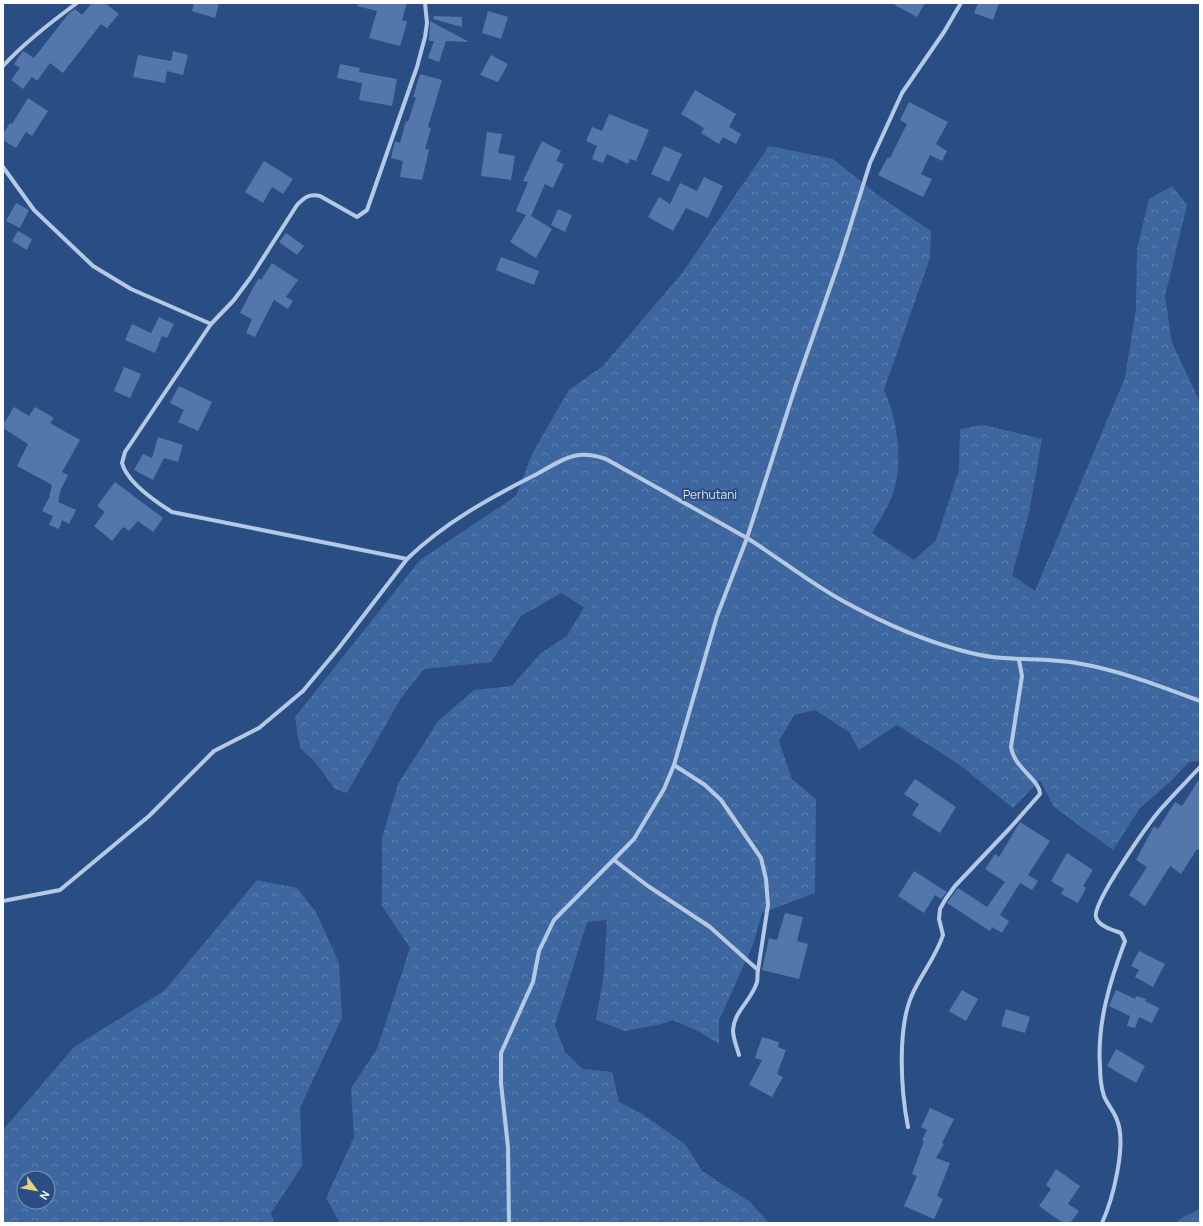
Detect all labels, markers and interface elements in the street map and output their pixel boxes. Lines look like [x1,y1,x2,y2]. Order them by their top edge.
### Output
park label: Perhutani [683,486,737,503]
north arrow [16,1170,56,1210]
text: N [36,1188,53,1203]

